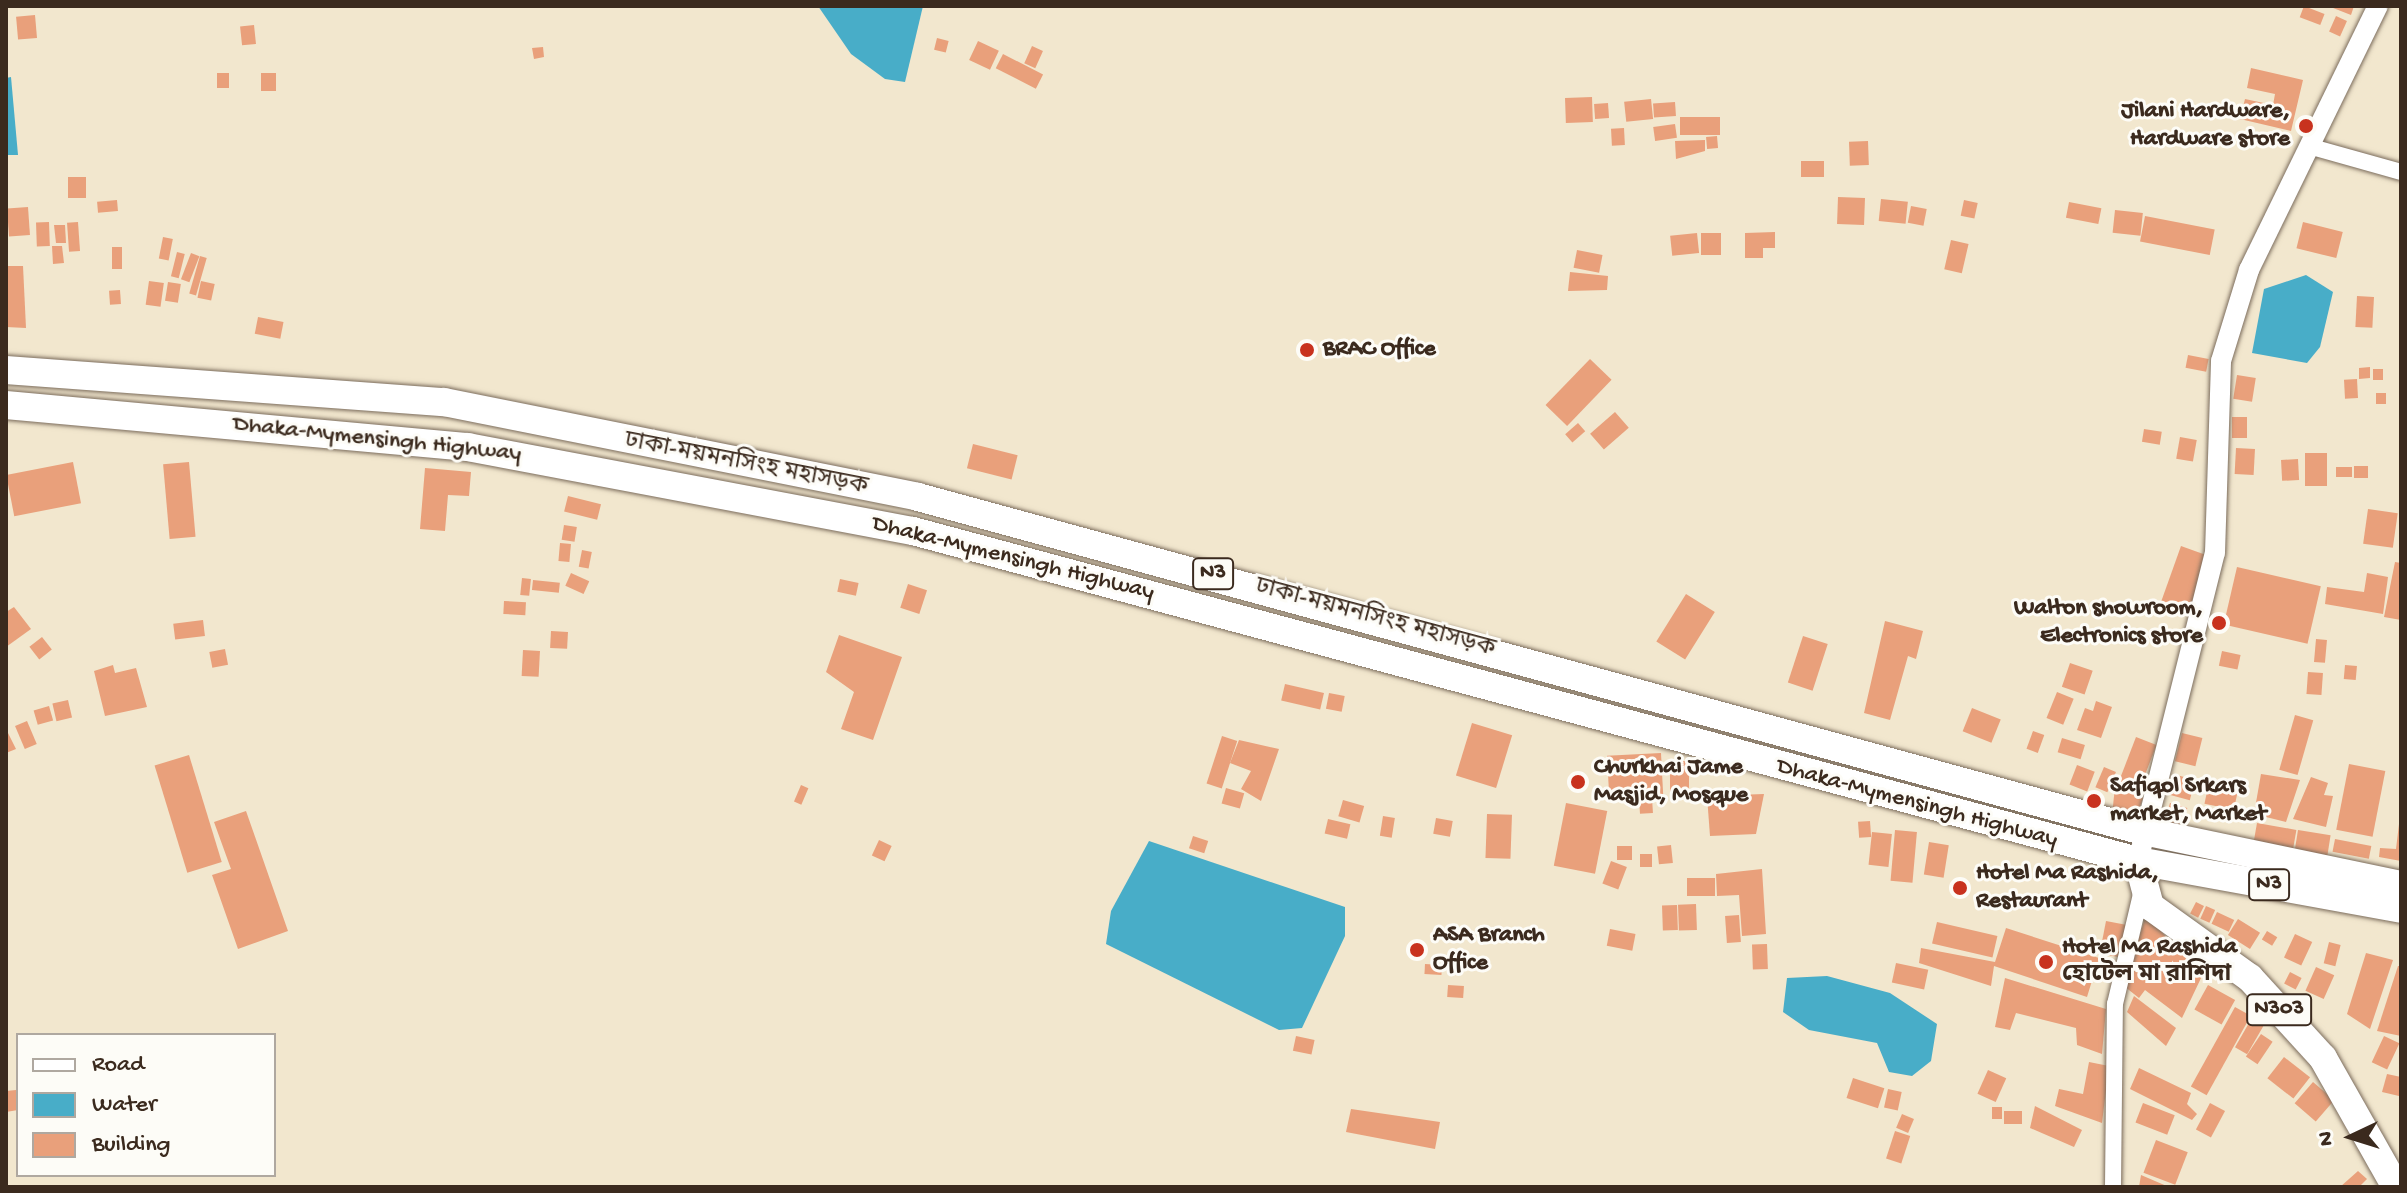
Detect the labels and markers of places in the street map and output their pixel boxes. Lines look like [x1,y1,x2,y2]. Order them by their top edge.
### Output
place label: Jilani Hardware, Hardware store [2121,98,2290,154]
marker: Jilani Hardware, Hardware store [2297,117,2315,135]
place label: BRAC Office [1323,336,1436,364]
marker: BRAC Office [1298,341,1316,359]
place label: Walton showroom, Electronics store [2014,595,2203,651]
marker: Walton showroom, Electronics store [2210,614,2228,632]
place label: Churkhai Jame Masjid, Mosque [1594,754,1748,810]
marker: Churkhai Jame Masjid, Mosque [1569,773,1587,791]
place label: Safiqol Srkars market, Market [2110,773,2266,829]
marker: Safiqol Srkars market, Market [2085,792,2103,810]
place label: Hotel Ma Rashida, Restaurant [1976,860,2159,916]
marker: Hotel Ma Rashida, Restaurant [1951,879,1969,897]
place label: ASA Branch Office [1433,922,1545,978]
place label: Hotel Ma Rashida হোটেল মা রাশিদা [2062,934,2237,990]
marker: ASA Branch Office [1408,941,1426,959]
marker: Hotel Ma Rashida হোটেল মা রাশিদা [2037,953,2055,971]

